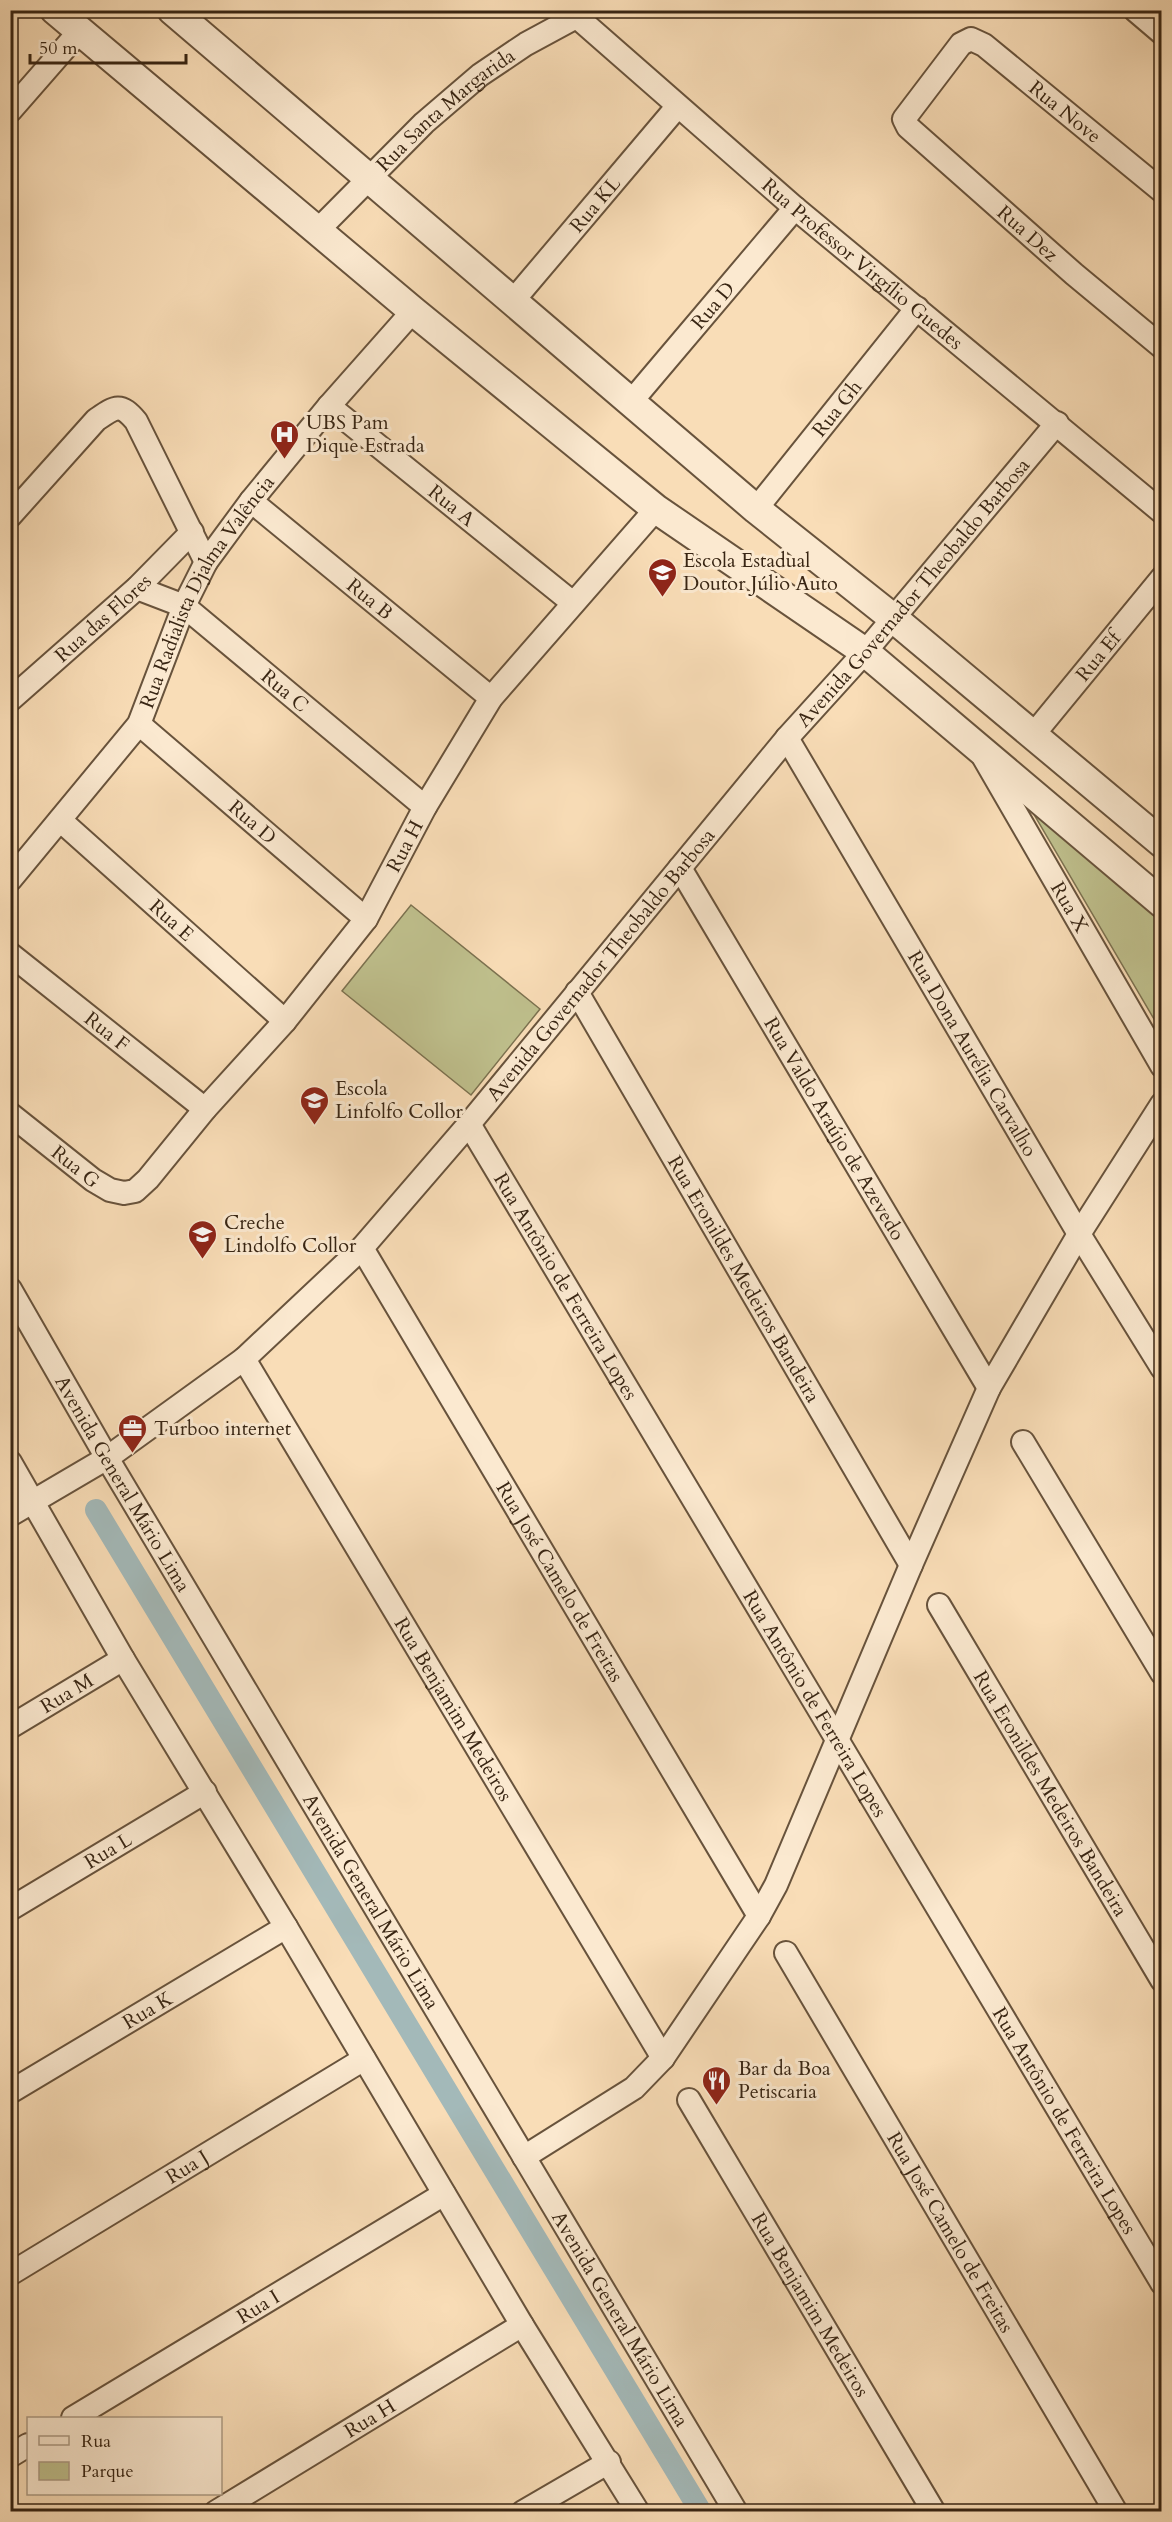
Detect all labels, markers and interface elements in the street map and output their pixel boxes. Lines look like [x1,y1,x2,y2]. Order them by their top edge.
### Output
scale bar [30,27,186,65]
text: 50 m [39,36,78,61]
street label: Rua Santa Margarida [370,42,520,177]
street label: Rua Nove [1023,74,1107,150]
street label: Rua KL [563,170,627,238]
street label: Rua Professor Virgílio Guedes [756,172,969,355]
street label: Rua Dez [992,199,1064,268]
street label: Rua D [685,276,741,335]
street label: Rua Gh [806,374,868,442]
place label: UBS Pam Dique Estrada [306,409,425,459]
hospital icon: UBS Pam Dique Estrada [269,418,301,460]
street label: Avenida Governador Theobaldo Barbosa [790,452,1036,733]
street label: Rua Radialista Djalma Valência [133,469,281,712]
street label: Rua A [423,478,482,533]
place label: Escola Estadual Doutor Júlio Auto [683,547,838,597]
school or university icon: Escola Estadual Doutor Júlio Auto [646,556,678,598]
street label: Rua das Flores [49,568,157,668]
street label: Rua B [341,572,399,626]
street label: Rua Ef [1069,623,1128,687]
street label: Rua C [256,663,315,718]
street label: Rua D [223,794,282,850]
street label: Rua H [380,815,430,877]
street label: Avenida Governador Theobaldo Barbosa [480,822,721,1107]
street label: Rua X [1045,877,1096,938]
street label: Rua E [144,893,200,947]
street label: Rua Dona Aurélia Carvalho [902,945,1044,1162]
street label: Rua F [79,1005,135,1057]
street label: Rua Valdo Araújo de Azevedo [758,1012,912,1245]
place label: Escola Linfolfo Collor [335,1075,463,1125]
school or university icon: Escola Linfolfo Collor [298,1084,330,1126]
street label: Rua G [46,1139,106,1194]
street label: Rua Eronildes Medeiros Bandeira [662,1150,827,1408]
street label: Rua Antônio de Ferreira Lopes [488,1168,644,1405]
place label: Creche Lindolfo Collor [224,1209,357,1259]
school or university icon: Creche Lindolfo Collor [187,1218,219,1260]
street label: Avenida General Mário Lima [49,1370,197,1597]
office icon: Turboo internet [117,1412,149,1454]
place label: Turboo internet [154,1415,292,1442]
street label: Rua José Camelo de Freitas [490,1476,630,1687]
street label: Rua Antônio de Ferreira Lopes [737,1585,894,1822]
street label: Rua Benjamim Medeiros [388,1612,519,1806]
street label: Rua Eronildes Medeiros Bandeira [967,1665,1135,1921]
street label: Rua M [35,1666,98,1719]
street label: Avenida General Mário Lima [297,1788,447,2014]
street label: Rua L [79,1825,137,1875]
street label: Rua K [117,1984,177,2035]
street label: Rua Antônio de Ferreira Lopes [986,2002,1143,2239]
place label: Bar da Boa Petiscaria [738,2055,831,2105]
restaurant icon: Bar da Boa Petiscaria [701,2064,733,2106]
street label: Rua José Camelo de Freitas [881,2126,1021,2338]
street label: Rua J [160,2143,213,2190]
street label: Avenida General Mário Lima [546,2206,696,2432]
street label: Rua Benjamim Medeiros [745,2207,876,2402]
street label: Rua I [231,2283,284,2330]
street label: Rua H [339,2392,401,2444]
legend [27,2417,222,2495]
text: Rua [81,2429,111,2454]
text: Parque [81,2459,134,2484]

